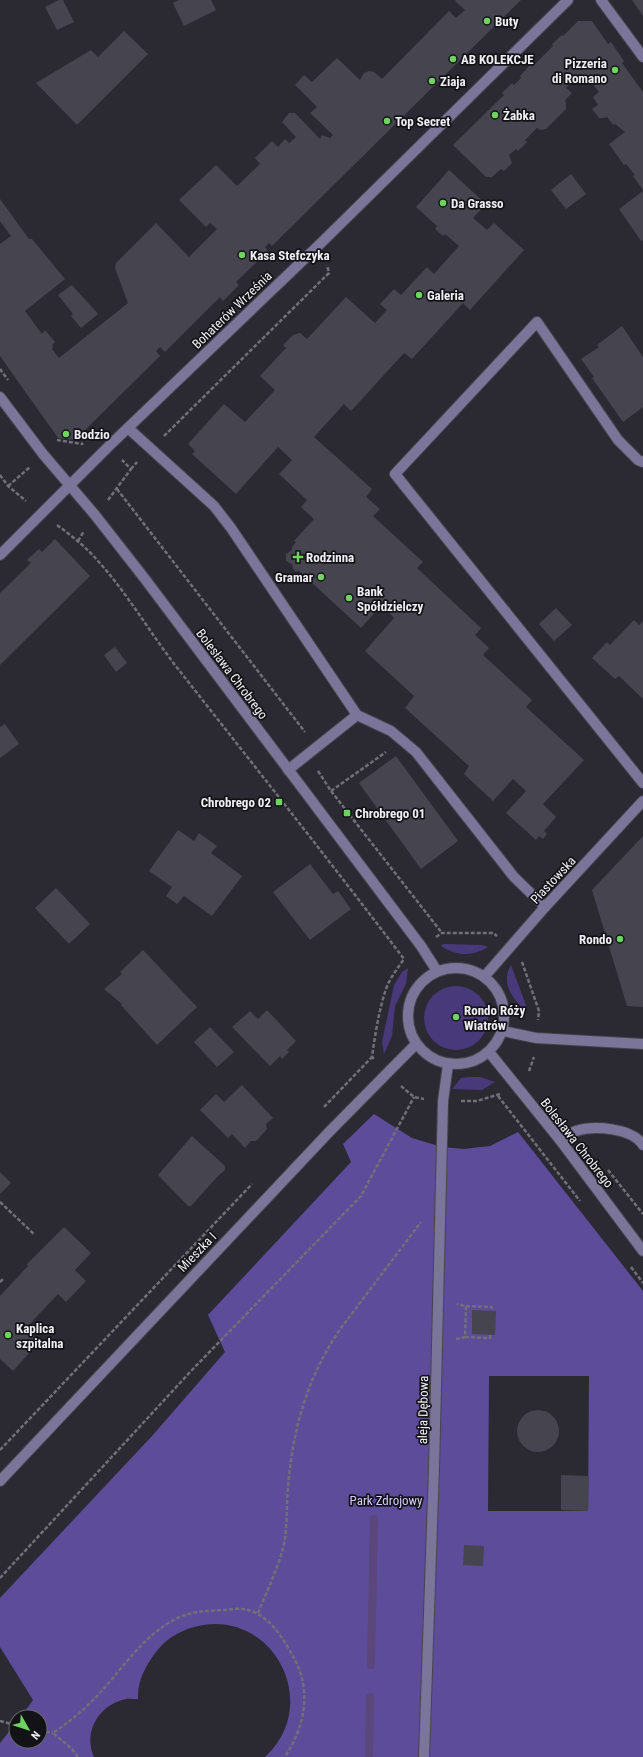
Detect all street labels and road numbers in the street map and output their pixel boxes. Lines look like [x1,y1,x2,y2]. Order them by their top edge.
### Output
street label: Bohaterów Września [189,268,275,352]
street label: Bolesława Chrobrego [193,626,271,722]
street label: Piastowska [527,853,579,907]
street label: Bolesława Chrobrego [538,1095,616,1191]
street label: Mieszka I [175,1229,219,1275]
street label: aleja Dębowa [415,1376,431,1444]

